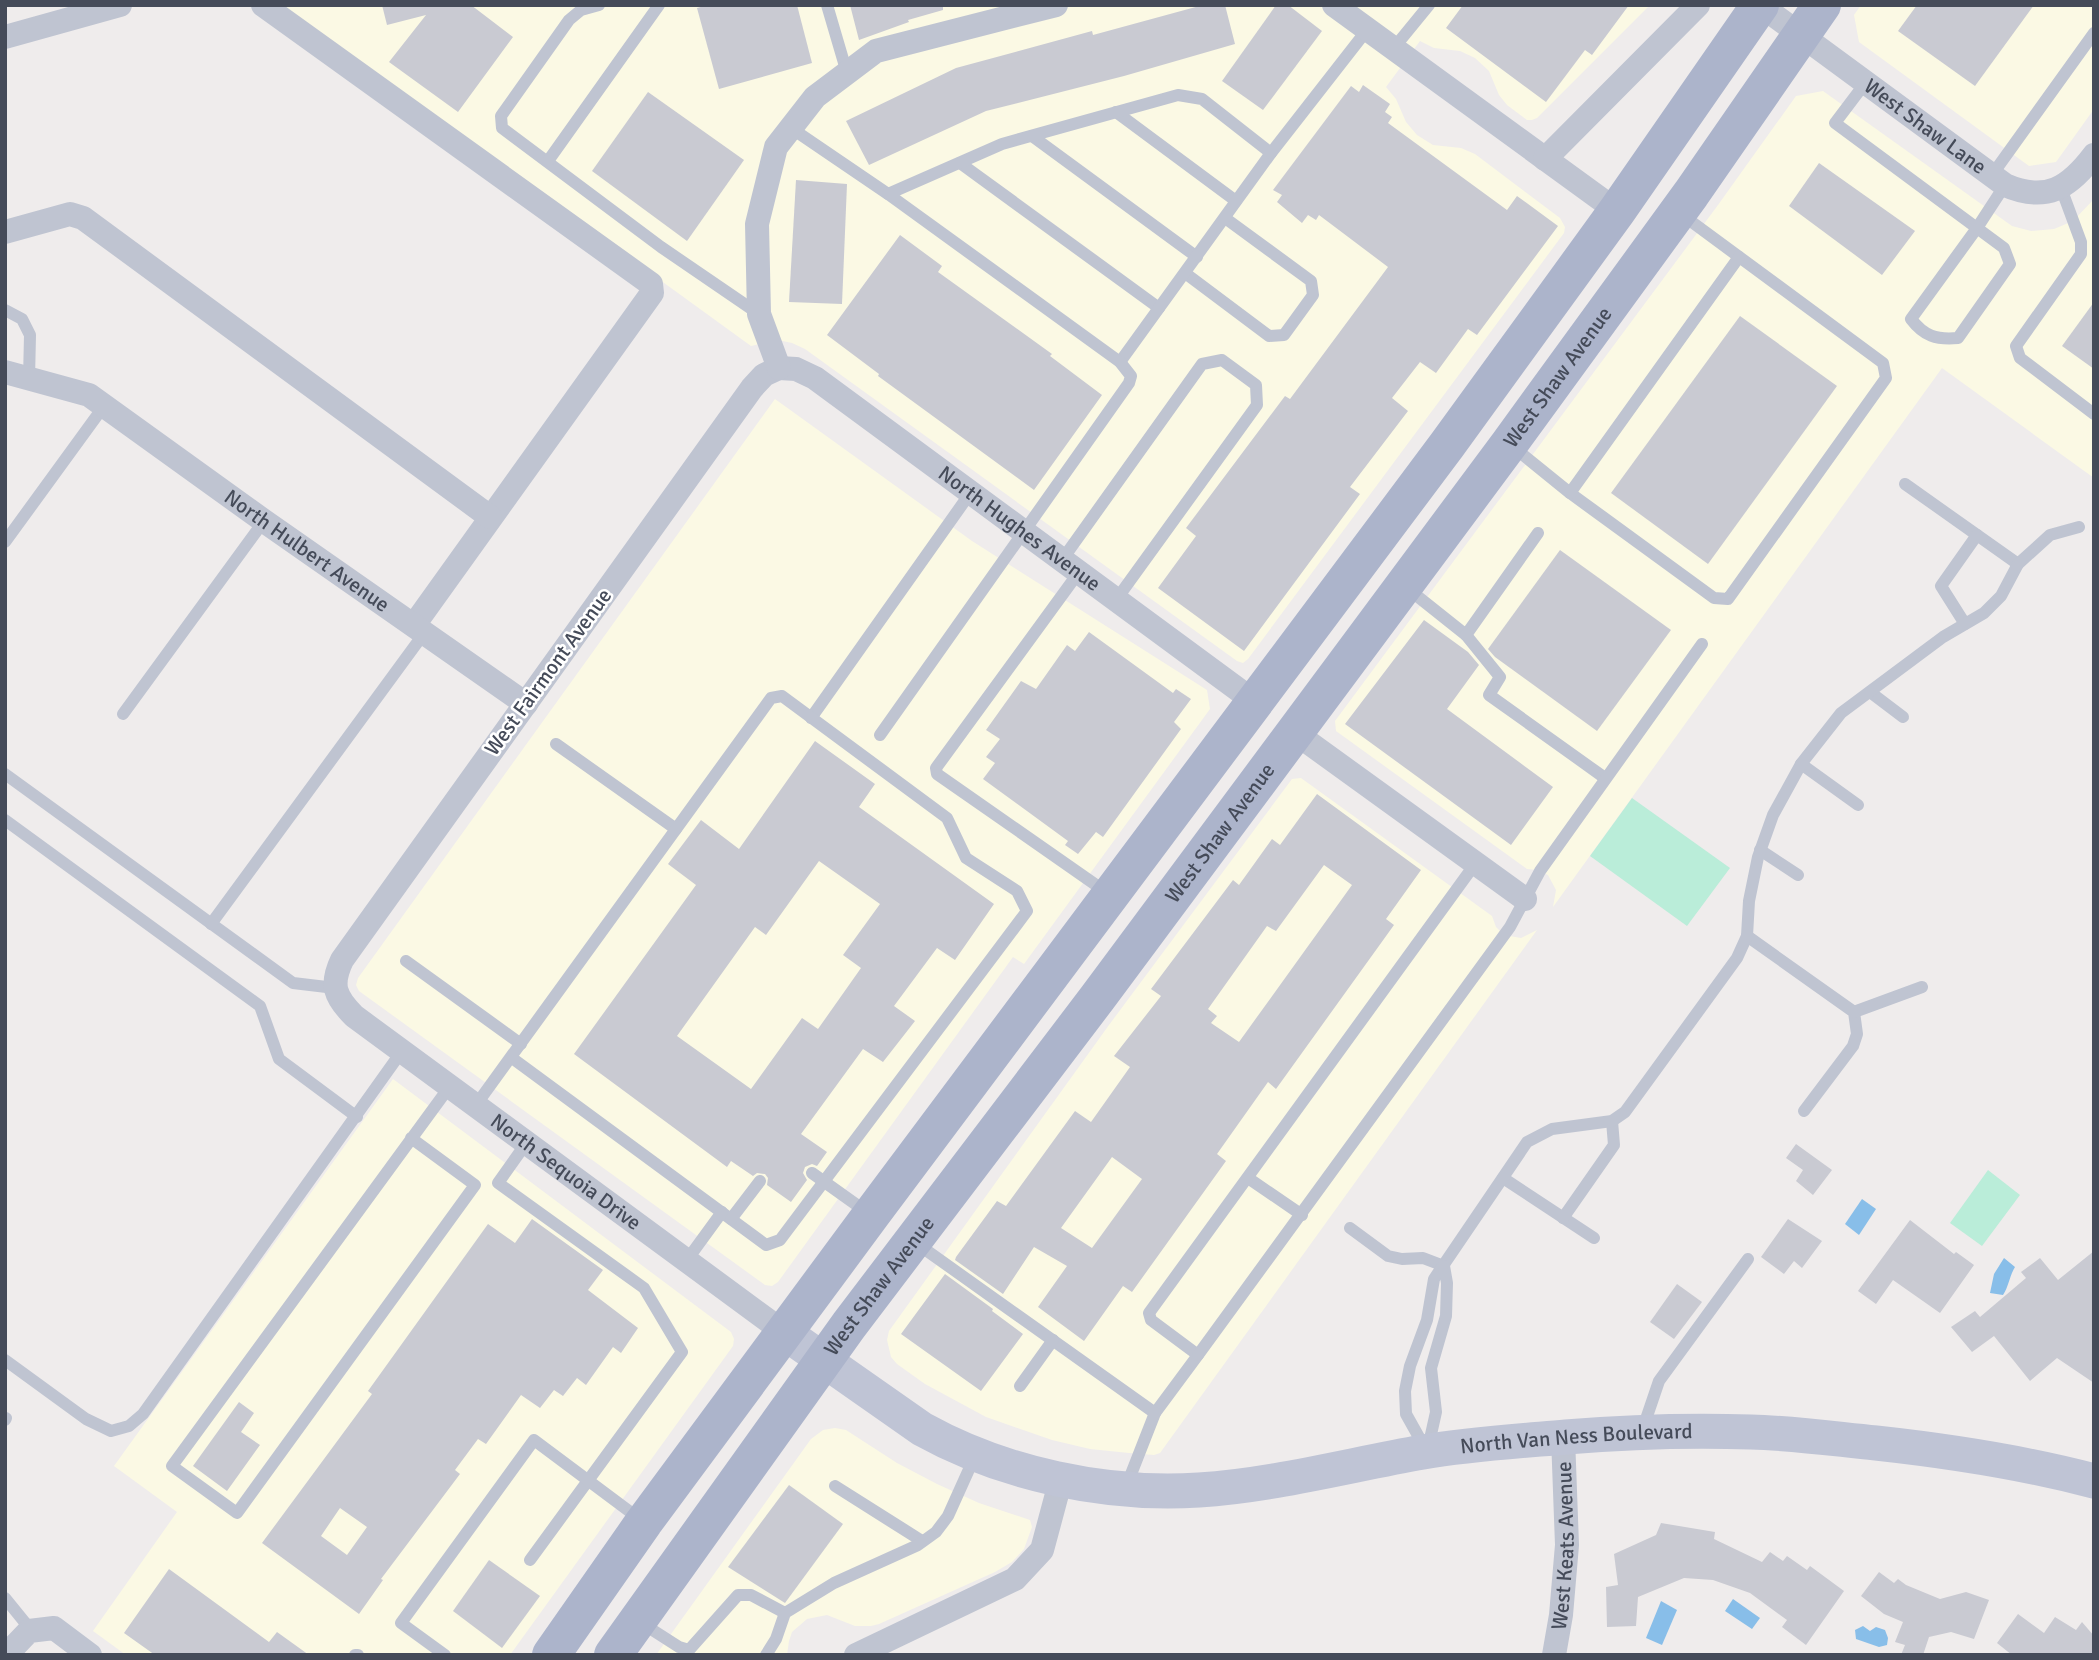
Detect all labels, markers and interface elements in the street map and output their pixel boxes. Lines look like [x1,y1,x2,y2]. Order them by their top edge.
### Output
street label: West Shaw Lane [1859,73,1992,180]
street label: West Shaw Avenue [1498,302,1617,453]
street label: North Hughes Avenue [933,460,1106,597]
street label: North Hulbert Avenue [219,484,395,618]
street label: West Fairmont Avenue [479,584,617,760]
street label: West Shaw Avenue [1159,758,1280,908]
street label: North Sequoia Drive [486,1108,646,1236]
street label: West Shaw Avenue [818,1211,940,1361]
street label: North Van Ness Boulevard [1459,1418,1693,1460]
street label: West Keats Avenue [1546,1461,1580,1632]

